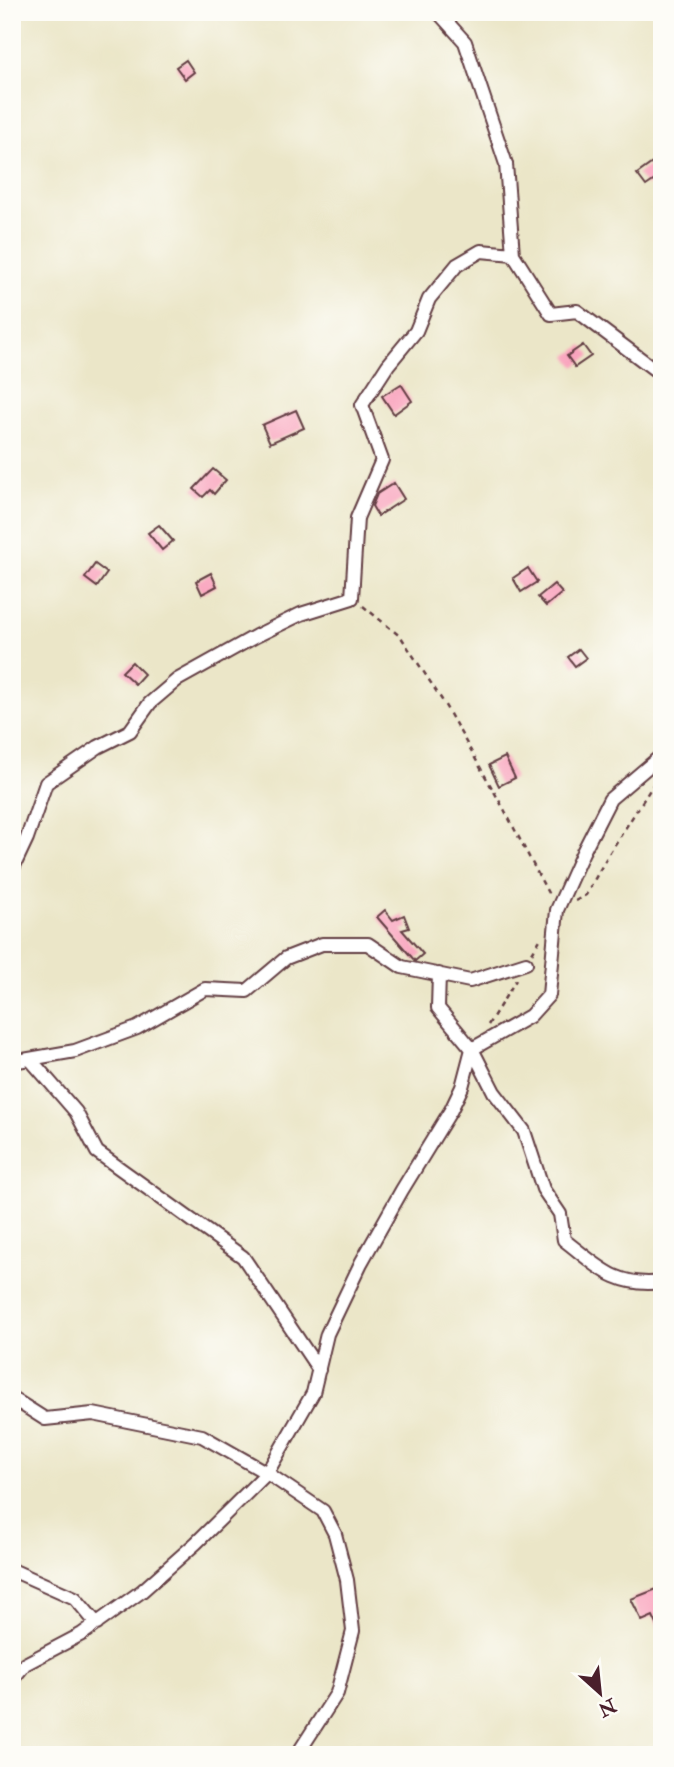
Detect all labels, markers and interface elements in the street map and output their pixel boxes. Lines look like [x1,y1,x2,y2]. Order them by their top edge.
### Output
north arrow [566,1658,636,1728]
text: N [593,1692,621,1722]

